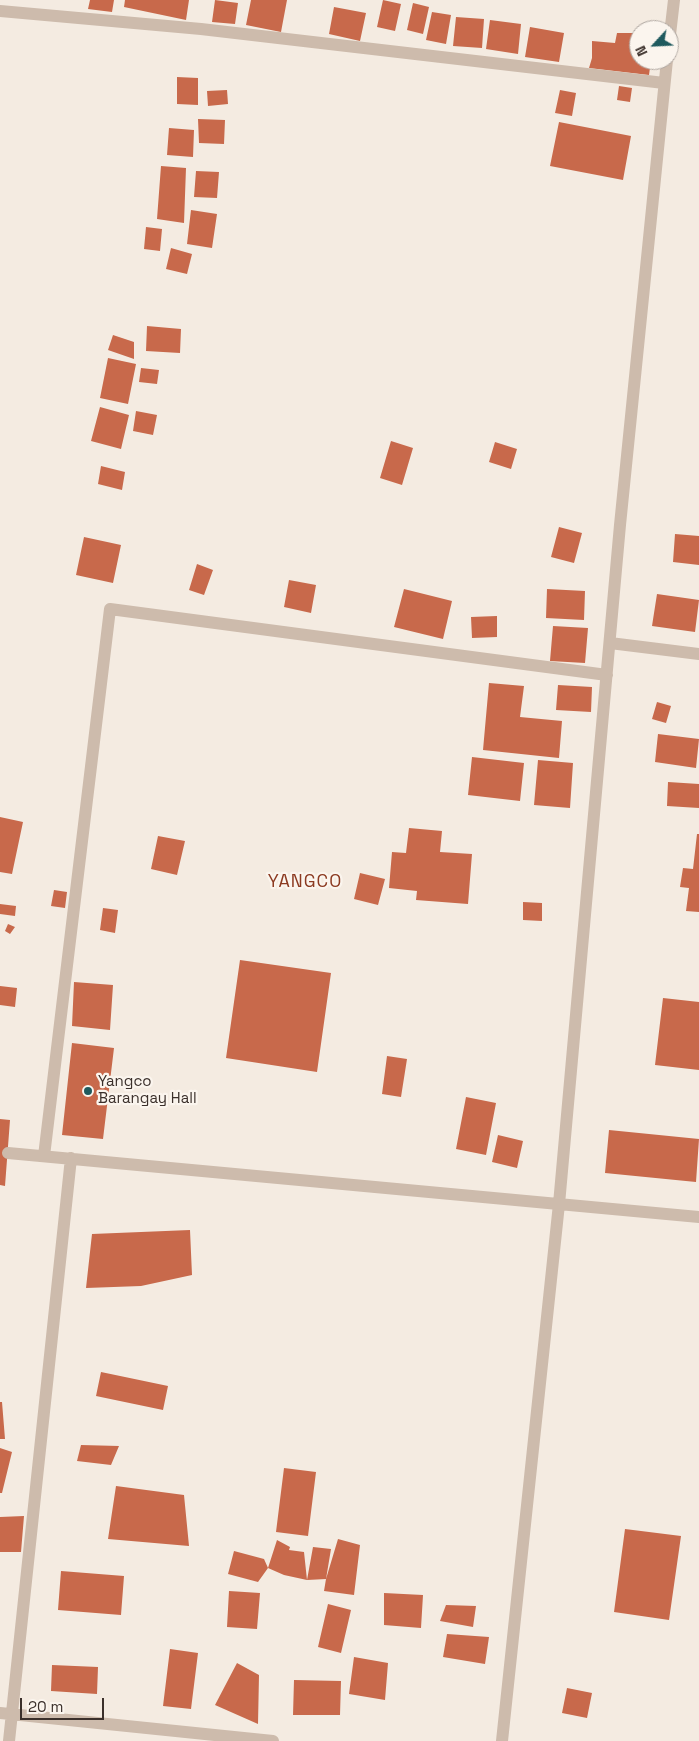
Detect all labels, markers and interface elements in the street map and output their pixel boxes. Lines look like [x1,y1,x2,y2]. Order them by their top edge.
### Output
north arrow [629,20,679,70]
text: N [631,43,651,59]
district label: YANGCO [267,871,343,893]
place label: Yangco Barangay Hall [98,1073,197,1108]
marker: Yangco Barangay Hall [82,1085,94,1097]
scale bar [22,1688,106,1720]
text: 20 m [28,1697,63,1716]

